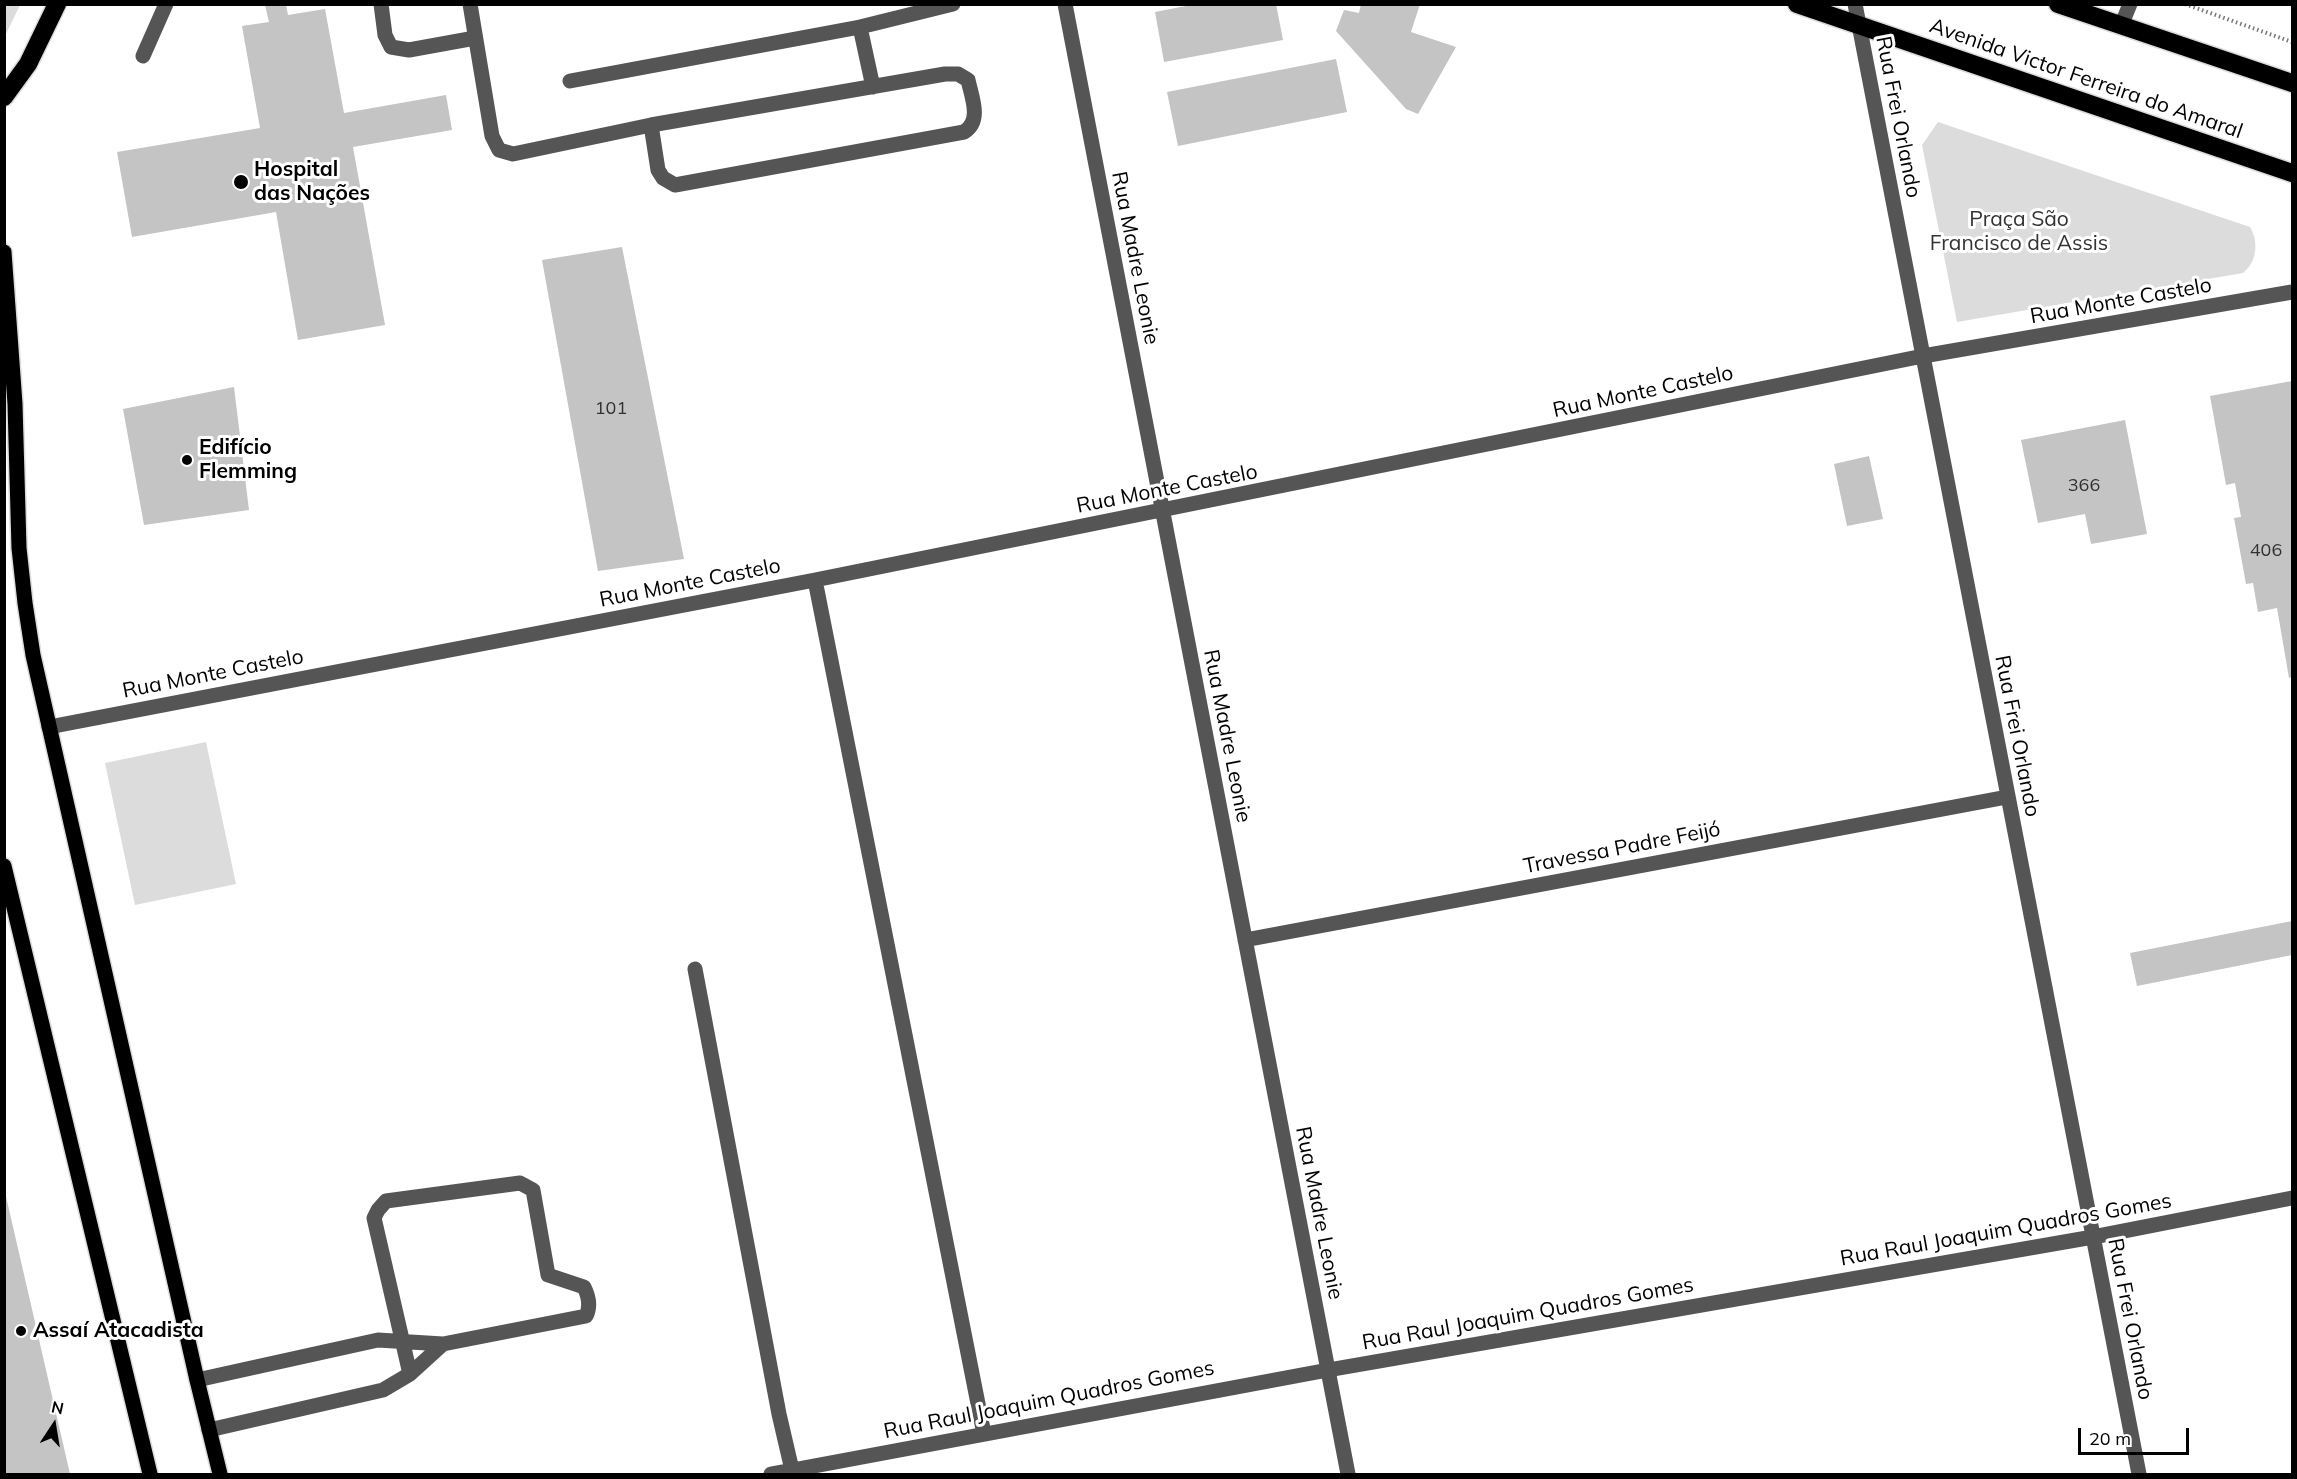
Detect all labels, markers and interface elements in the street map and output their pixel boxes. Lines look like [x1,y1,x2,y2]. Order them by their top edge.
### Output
street label: Avenida Victor Ferreira do Amaral [1926,13,2246,145]
street label: Rua Frei Orlando [1870,34,1926,200]
place label: Hospital das Nações [254,157,370,207]
street label: Rua Madre Leonie [1106,169,1164,347]
marker: Hospital das Nações [232,173,250,191]
park label: Praça São Francisco de Assis [1930,207,2108,257]
street label: Rua Monte Castelo [2028,273,2214,329]
street label: Rua Monte Castelo [1550,361,1736,423]
house number: 101 [595,398,627,420]
place label: Edifício Flemming [199,435,297,485]
marker: Edifício Flemming [180,453,194,467]
street label: Rua Monte Castelo [1074,459,1260,519]
house number: 366 [2068,475,2100,497]
house number: 406 [2250,540,2282,562]
street label: Rua Monte Castelo [597,553,783,613]
street label: Rua Monte Castelo [120,644,306,704]
street label: Rua Madre Leonie [1198,647,1256,825]
street label: Rua Frei Orlando [1989,653,2045,819]
street label: Travessa Padre Feijó [1521,817,1723,879]
street label: Rua Madre Leonie [1290,1124,1348,1302]
street label: Rua Raul Joaquim Quadros Gomes [1838,1188,2174,1272]
street label: Rua Frei Orlando [2102,1236,2158,1402]
street label: Rua Raul Joaquim Quadros Gomes [1360,1272,1696,1356]
place label: Assaí Atacadista [33,1318,204,1344]
marker: Assaí Atacadista [14,1324,28,1338]
street label: Rua Raul Joaquim Quadros Gomes [882,1356,1216,1444]
north arrow [24,1395,84,1455]
text: N [50,1396,66,1418]
scale bar [2081,1416,2192,1454]
text: 20 m [2089,1427,2131,1450]

